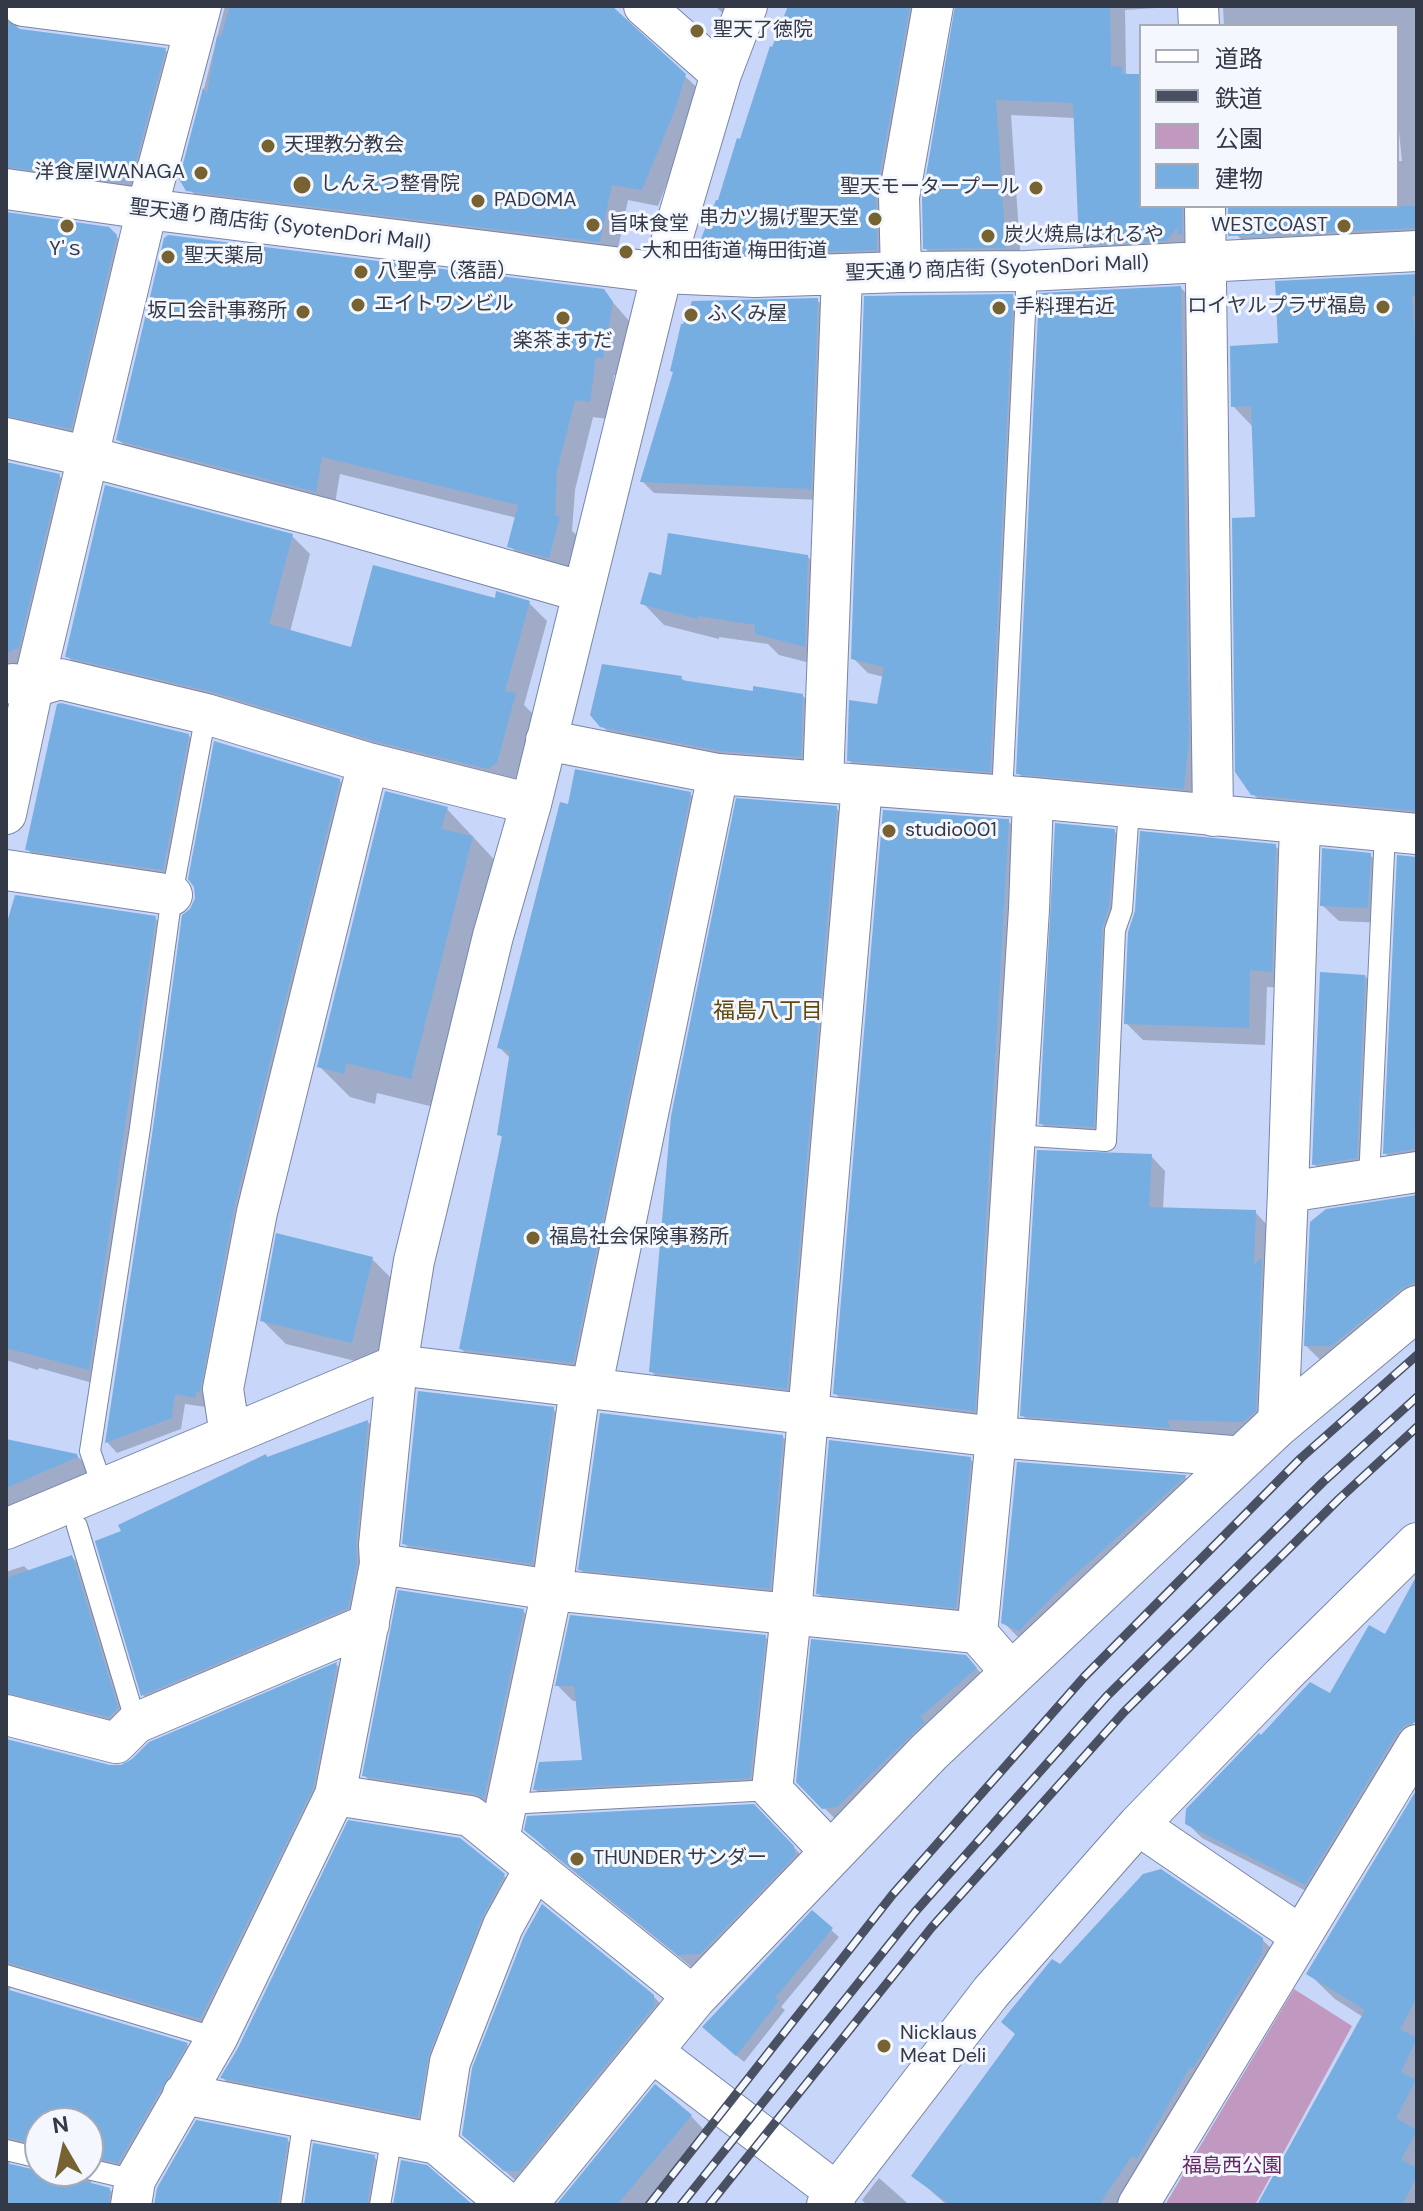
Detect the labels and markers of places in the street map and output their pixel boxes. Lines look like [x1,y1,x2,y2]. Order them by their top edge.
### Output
place label: 聖天了徳院 [713,19,813,43]
marker: 聖天了徳院 [688,22,706,40]
place label: 天理教分教会 [284,134,404,158]
marker: 天理教分教会 [259,137,277,155]
place label: 洋食屋IWANAGA [34,161,185,185]
marker: 洋食屋IWANAGA [192,164,210,182]
place label: しんえつ整骨院 [320,173,460,197]
marker: しんえつ整骨院 [291,174,313,196]
place label: 聖天モータープール [840,176,1020,200]
marker: 聖天モータープール [1027,179,1045,197]
place label: PADOMA [494,189,576,213]
marker: PADOMA [469,192,487,210]
place label: 串カツ揚げ聖天堂 [699,207,859,231]
marker: 串カツ揚げ聖天堂 [866,210,884,228]
place label: 旨味食堂 [609,213,689,237]
place label: WESTCOAST [1211,214,1328,238]
marker: 旨味食堂 [584,216,602,234]
marker: Y'ｓ [58,217,76,235]
marker: WESTCOAST [1335,217,1353,235]
place label: 炭火焼鳥はれるや [1004,224,1164,248]
marker: 炭火焼鳥はれるや [979,227,997,245]
place label: Y'ｓ [49,238,85,262]
place label: 大和田街道 梅田街道 [642,240,827,264]
marker: 大和田街道 梅田街道 [617,243,635,261]
place label: 聖天薬局 [184,245,264,269]
marker: 聖天薬局 [159,248,177,266]
place label: 八聖亭（落語） [377,260,517,284]
marker: 八聖亭（落語） [352,263,370,281]
place label: エイトワンビル [374,293,514,317]
place label: ロイヤルプラザ福島 [1187,295,1367,319]
marker: エイトワンビル [349,296,367,314]
place label: 手料理右近 [1015,296,1115,320]
marker: ロイヤルプラザ福島 [1374,298,1392,316]
marker: 手料理右近 [990,299,1008,317]
place label: 坂口会計事務所 [147,300,287,324]
marker: 坂口会計事務所 [294,303,312,321]
place label: ふくみ屋 [707,303,787,327]
marker: ふくみ屋 [682,306,700,324]
marker: 楽茶ますだ [554,309,572,327]
place label: 楽茶ますだ [513,330,613,354]
place label: studio001 [905,819,997,843]
marker: studio001 [880,822,898,840]
place label: 福島社会保険事務所 [549,1226,729,1250]
marker: 福島社会保険事務所 [524,1229,542,1247]
place label: THUNDER サンダー [593,1847,767,1871]
marker: THUNDER サンダー [568,1850,586,1868]
place label: Nicklaus Meat Deli [900,2022,986,2069]
marker: Nicklaus Meat Deli [875,2037,893,2055]

